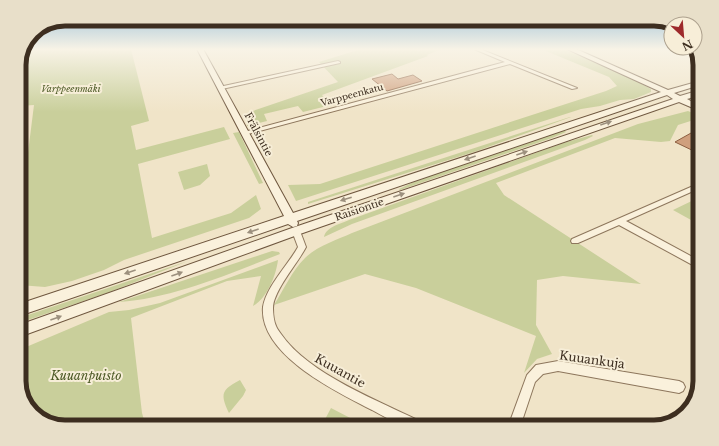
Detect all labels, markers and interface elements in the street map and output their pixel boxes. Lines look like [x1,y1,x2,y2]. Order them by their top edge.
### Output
north arrow [663,16,703,56]
text: N [679,36,695,54]
street label: Varppeenkatu [318,81,384,108]
park label: Varppeenmäki [41,83,102,94]
street label: Frälsintie [242,110,276,159]
one-way arrow [601,120,613,126]
one-way arrow [516,149,528,155]
one-way arrow [463,155,475,161]
one-way arrow [393,192,405,198]
street label: Raisiontie [333,195,386,224]
one-way arrow [340,197,352,203]
one-way arrow [247,228,259,234]
one-way arrow [124,270,136,276]
one-way arrow [171,271,183,277]
one-way arrow [50,314,62,320]
street label: Kuuankuja [558,347,626,372]
street label: Kuuantie [312,350,368,391]
park label: Kuuanpuisto [49,368,122,383]

